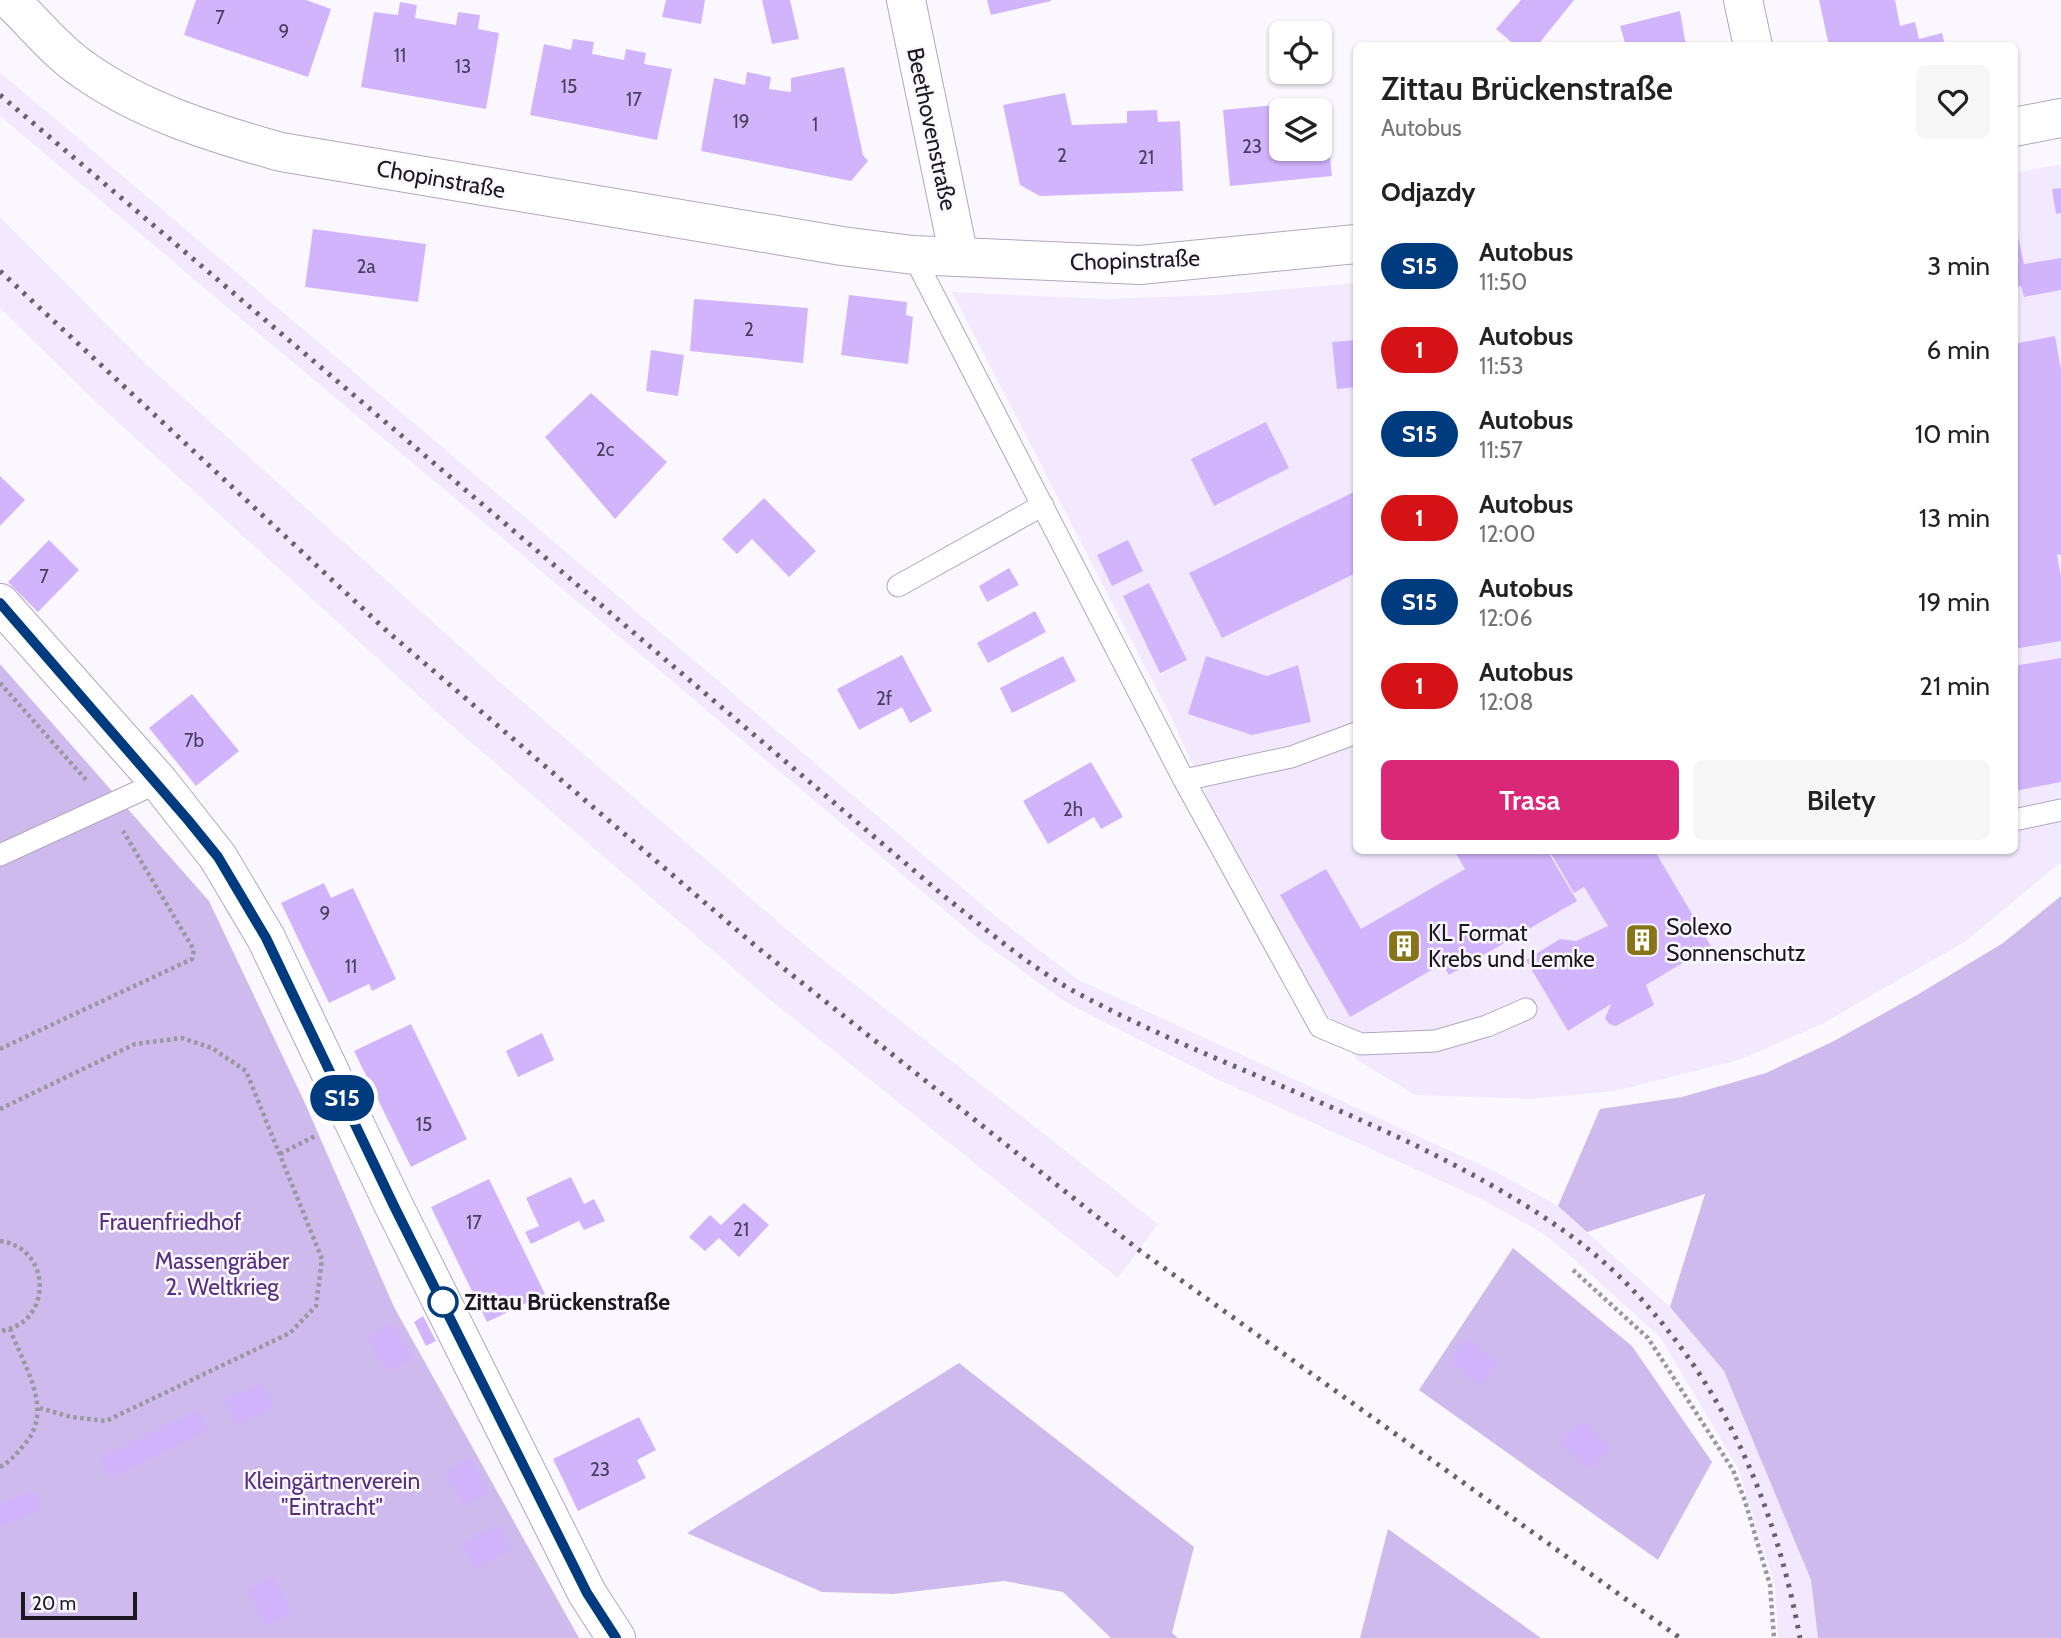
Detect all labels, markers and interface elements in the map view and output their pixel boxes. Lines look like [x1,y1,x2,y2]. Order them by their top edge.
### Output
house number: 7 [215,6,225,29]
house number: 9 [279,20,289,43]
map controls [1269,21,1332,161]
button: locate [1269,21,1332,84]
house number: 11 [394,44,406,67]
street label: Beethovenstraße [901,45,963,213]
house number: 13 [455,55,471,78]
button: heart [1916,65,1990,139]
text: Zittau Brückenstraße [1381,68,1673,108]
house number: 15 [561,75,577,98]
house number: 17 [626,88,642,111]
button: layers [1269,98,1332,161]
house number: 19 [733,110,750,133]
house number: 1 [812,113,818,136]
text: Autobus [1381,114,1462,142]
house number: 23 [1242,135,1262,158]
house number: 2 [1057,144,1067,167]
house number: 21 [1138,146,1154,169]
street label: Chopinstraße [374,154,508,204]
text: Odjazdy [1381,176,1476,208]
text: Autobus [1479,236,1573,268]
street label: Chopinstraße [1069,244,1201,276]
text: 3 min [1927,250,1990,282]
text: S15 [1402,251,1437,280]
house number: 2a [356,255,376,278]
text: 11:50 [1479,268,1527,296]
house number: 2 [744,318,754,341]
text: Autobus [1479,320,1573,352]
text: 6 min [1927,334,1990,366]
text: 1 [1415,335,1424,364]
text: 11:53 [1479,352,1524,380]
text: Autobus [1479,404,1573,436]
text: 10 min [1915,418,1990,450]
text: S15 [1402,419,1437,448]
text: 11:57 [1479,436,1523,464]
house number: 2c [596,438,615,461]
text: Autobus [1479,488,1573,520]
text: 13 min [1919,502,1990,534]
text: 1 [1415,503,1424,532]
text: 12:00 [1479,520,1535,548]
house number: 7 [39,565,49,588]
text: Autobus [1479,572,1573,604]
text: 19 min [1918,586,1990,618]
text: S15 [1402,587,1437,616]
text: 12:06 [1479,604,1532,632]
text: Autobus [1479,656,1573,688]
text: 21 min [1919,670,1990,702]
text: 1 [1415,671,1424,700]
house number: 2f [876,687,893,710]
text: 12:08 [1479,688,1533,716]
house number: 7b [184,729,204,752]
button: Trasa [1381,760,1679,840]
button: Bilety [1693,760,1990,840]
house number: 2h [1063,798,1083,821]
house number: 9 [320,902,330,925]
place label: Solexo Sonnenschutz [1666,913,1806,967]
place label: KL Format Krebs und Lemke [1428,919,1595,973]
building icon: Solexo Sonnenschutz [1623,921,1661,959]
building icon: KL Format Krebs und Lemke [1385,927,1423,965]
house number: 11 [345,955,357,978]
line badge: S15 [302,1075,382,1121]
text: S15 [324,1083,360,1112]
house number: 15 [416,1113,432,1136]
park label: Frauenfriedhof [99,1208,242,1236]
house number: 17 [466,1211,482,1234]
house number: 21 [733,1218,749,1241]
park label: Massengräber 2. Weltkrieg [155,1247,290,1301]
marker: Zittau Brückenstraße [428,1287,458,1317]
place label: Zittau Brückenstraße [464,1288,670,1316]
house number: 23 [590,1458,610,1481]
park label: Kleingärtnerverein "Eintracht" [244,1467,420,1521]
scale bar [21,1589,136,1621]
text: 20 m [32,1592,76,1615]

